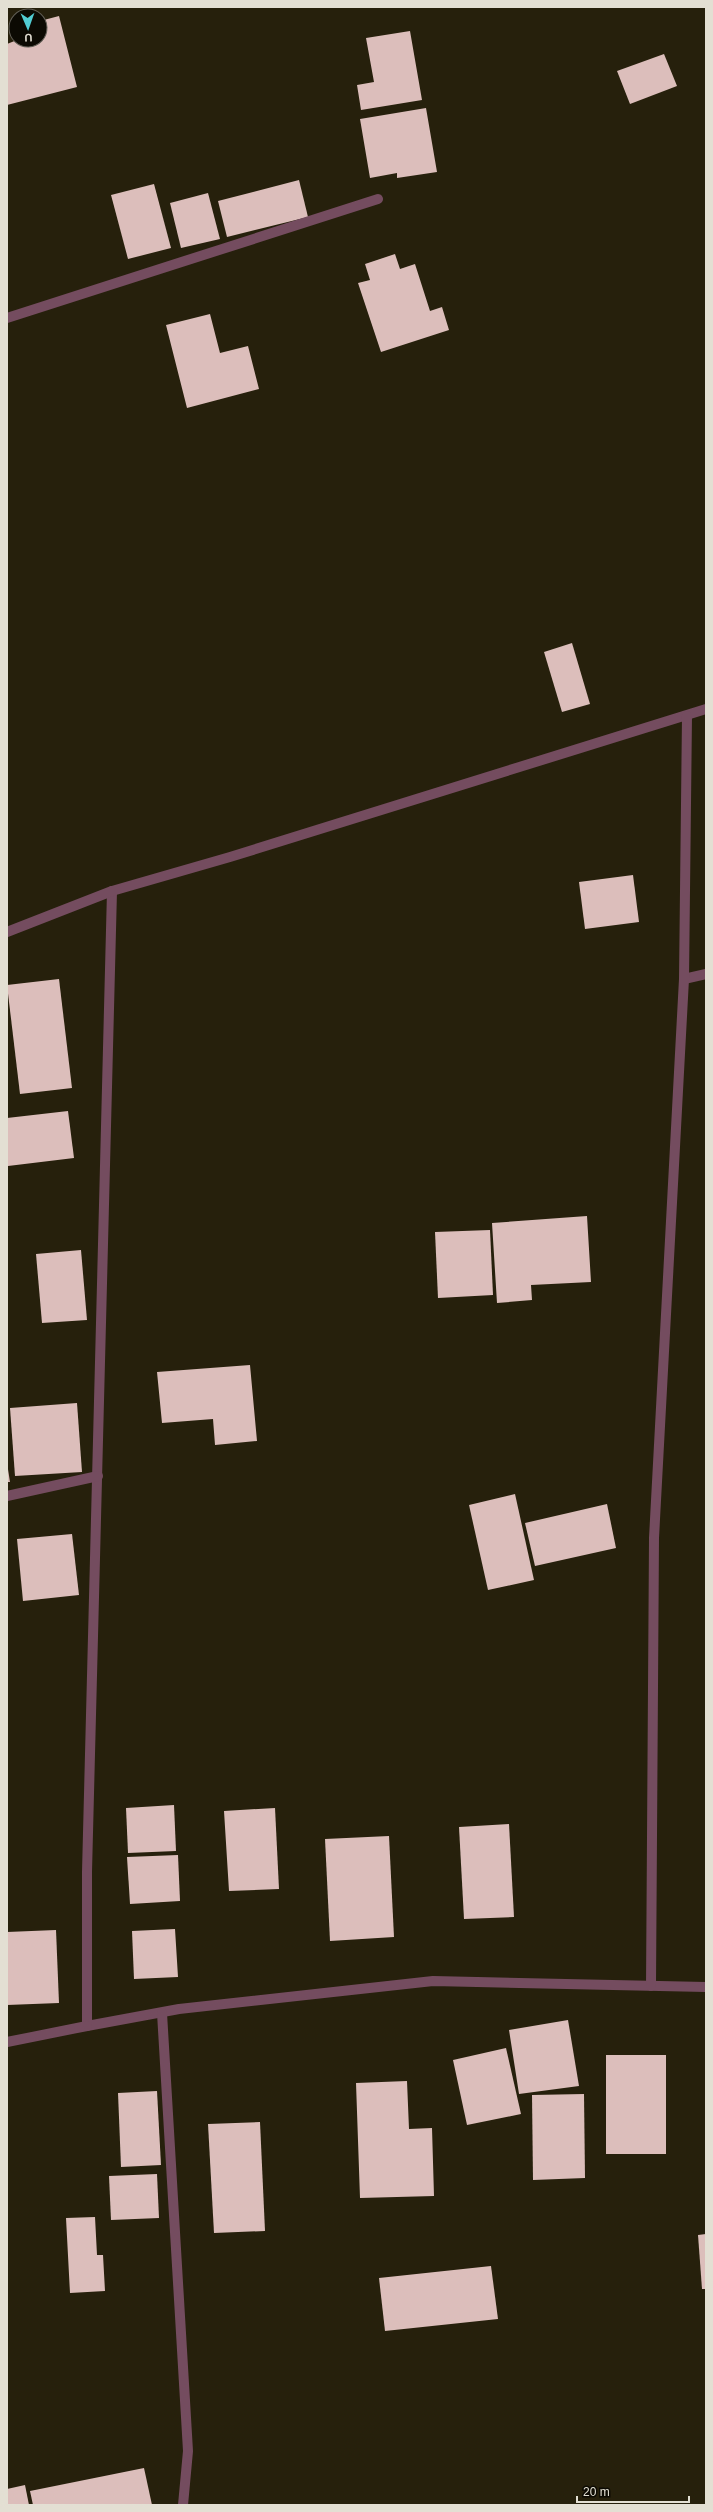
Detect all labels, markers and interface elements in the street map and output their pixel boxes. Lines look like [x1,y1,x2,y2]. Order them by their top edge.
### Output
north arrow [8,8,48,48]
text: U [24,32,33,44]
scale bar [577,2478,689,2504]
text: 20 m [583,2485,610,2499]

